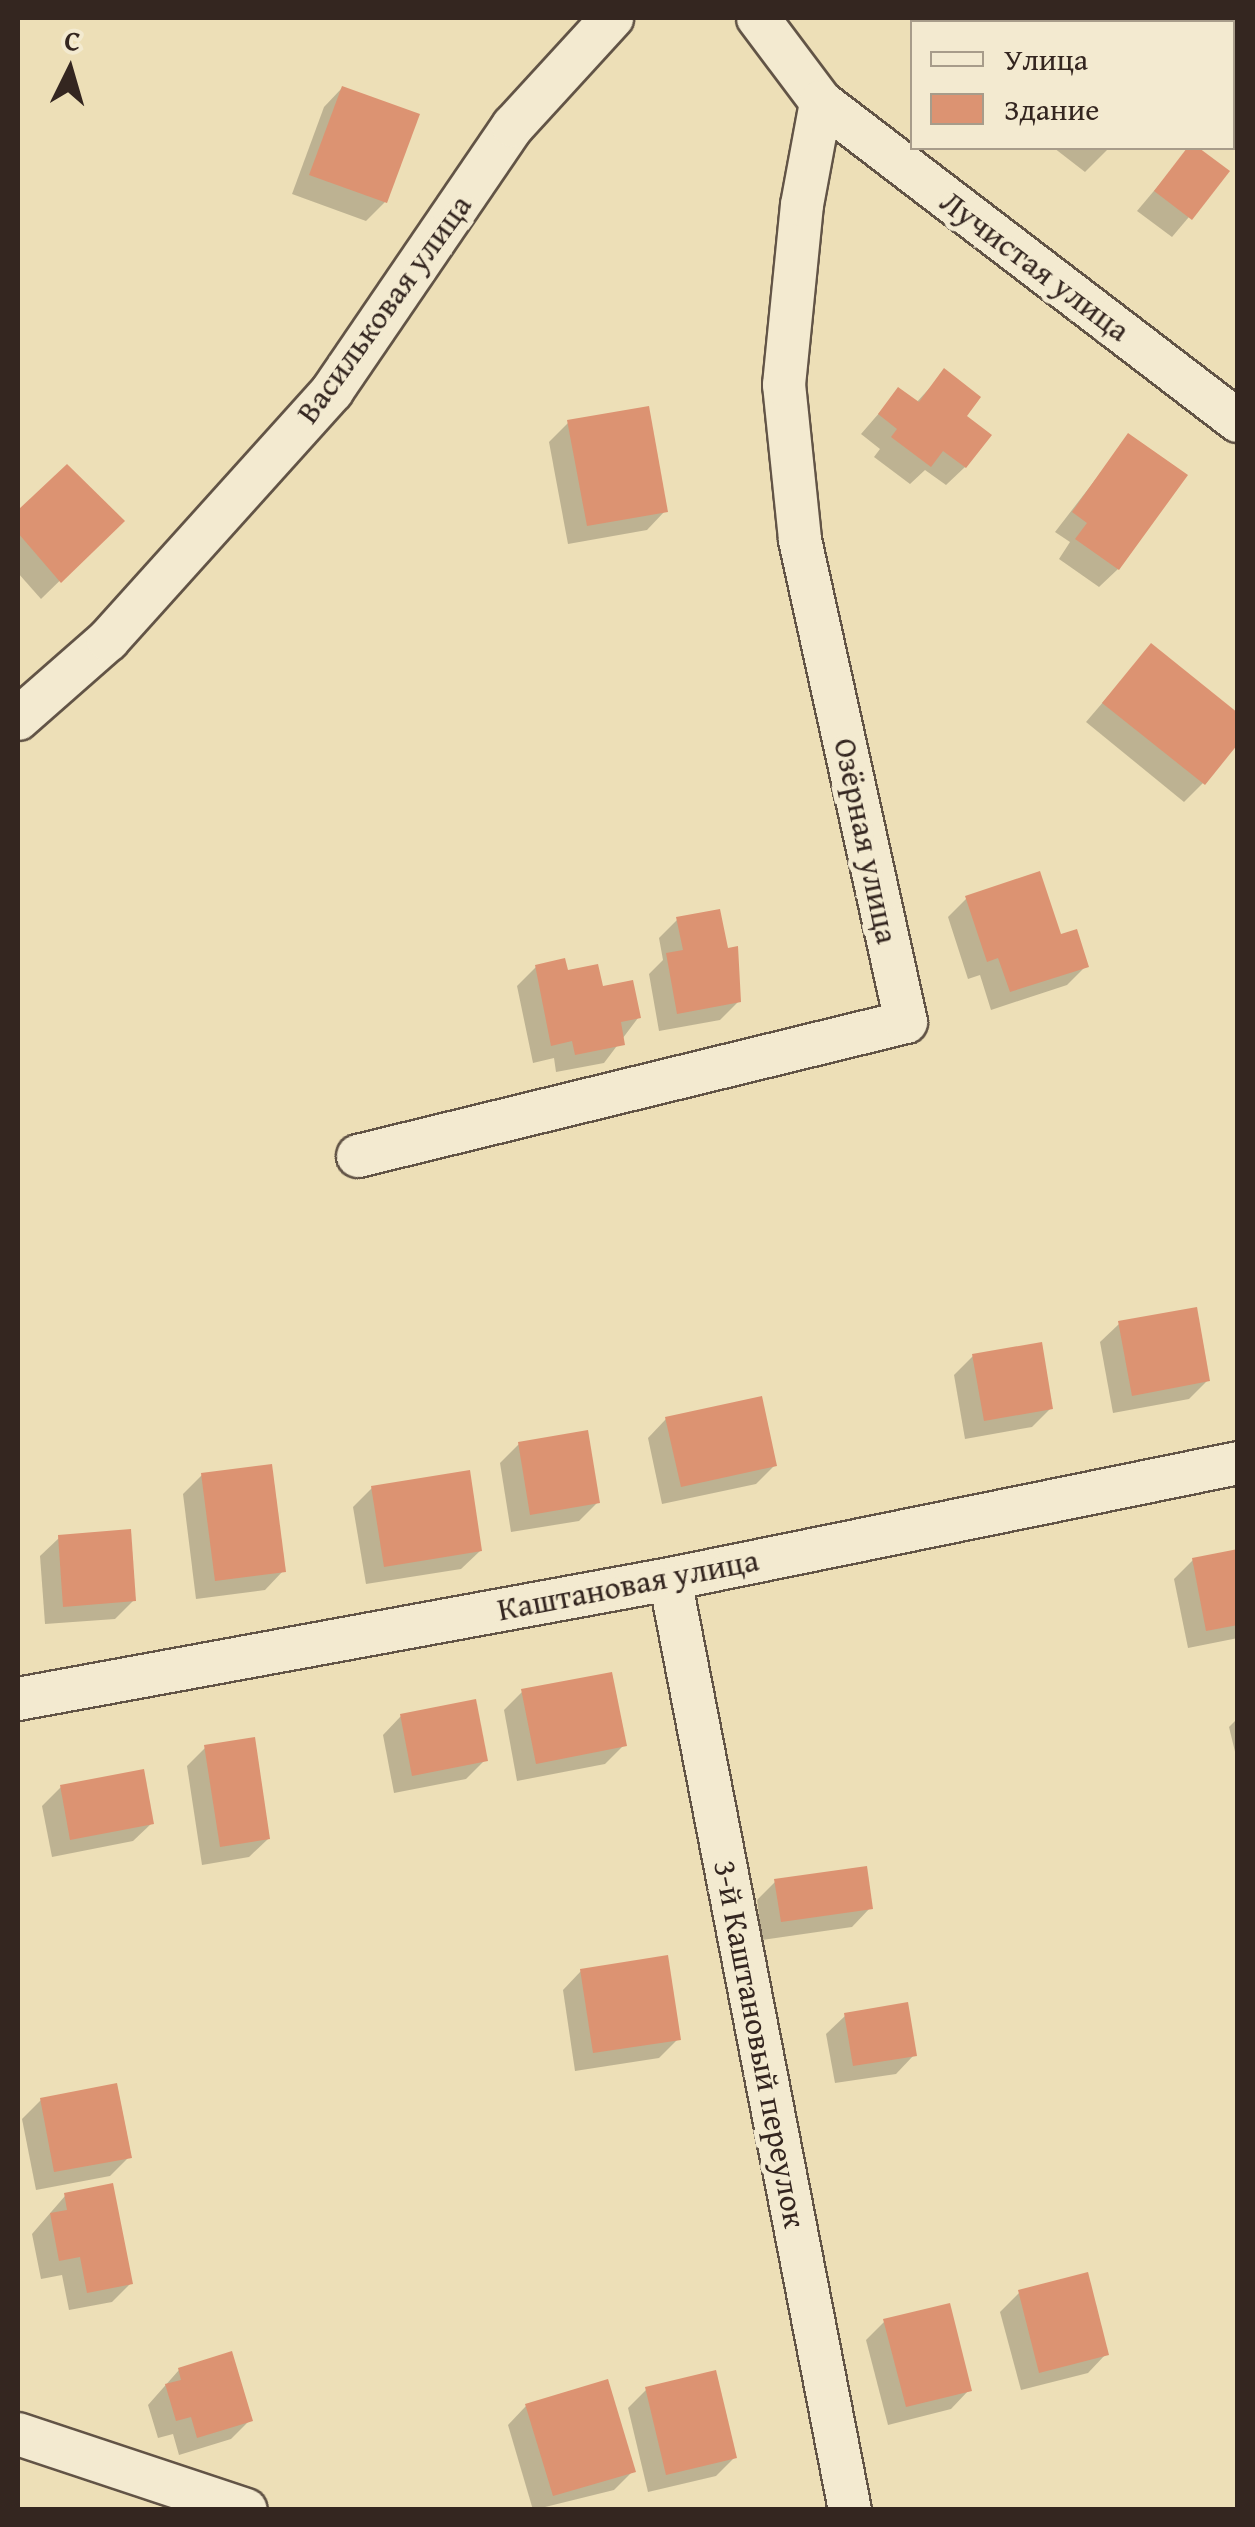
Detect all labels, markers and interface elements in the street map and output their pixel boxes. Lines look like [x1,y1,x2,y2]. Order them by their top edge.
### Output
text: С [63,19,82,61]
north arrow [20,20,120,120]
legend [910,20,1235,150]
text: Улица [1004,37,1088,81]
text: Здание [1004,87,1099,131]
street label: Лучистая улица [933,182,1137,350]
street label: Васильковая улица [288,187,480,431]
street label: Озёрная улица [825,735,907,947]
street label: Каштановая улица [494,1541,762,1629]
street label: 3-й Каштановый переулок [706,1857,814,2231]

